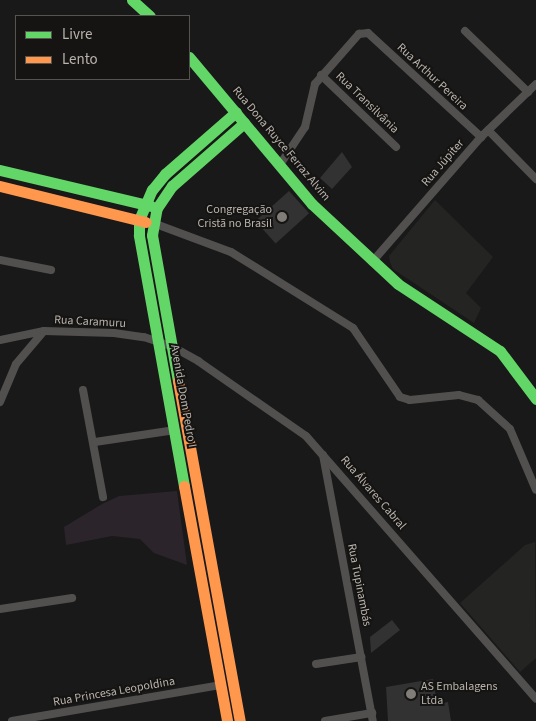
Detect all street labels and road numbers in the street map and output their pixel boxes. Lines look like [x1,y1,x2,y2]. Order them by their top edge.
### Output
street label: Rua Arthur Pereira [394,41,470,113]
street label: Rua Transilvânia [332,69,402,137]
street label: Rua Dona Ruyce Ferraz Alvim [229,84,333,204]
street label: Rua Júpiter [419,137,467,189]
street label: Rua Caramuru [54,313,126,331]
street label: Avenida Dom Pedro I [167,344,199,448]
street label: Rua Álvares Cabral [337,453,409,533]
street label: Rua Tupinambás [344,542,374,628]
street label: Rua Princesa Leopoldina [52,674,176,710]

